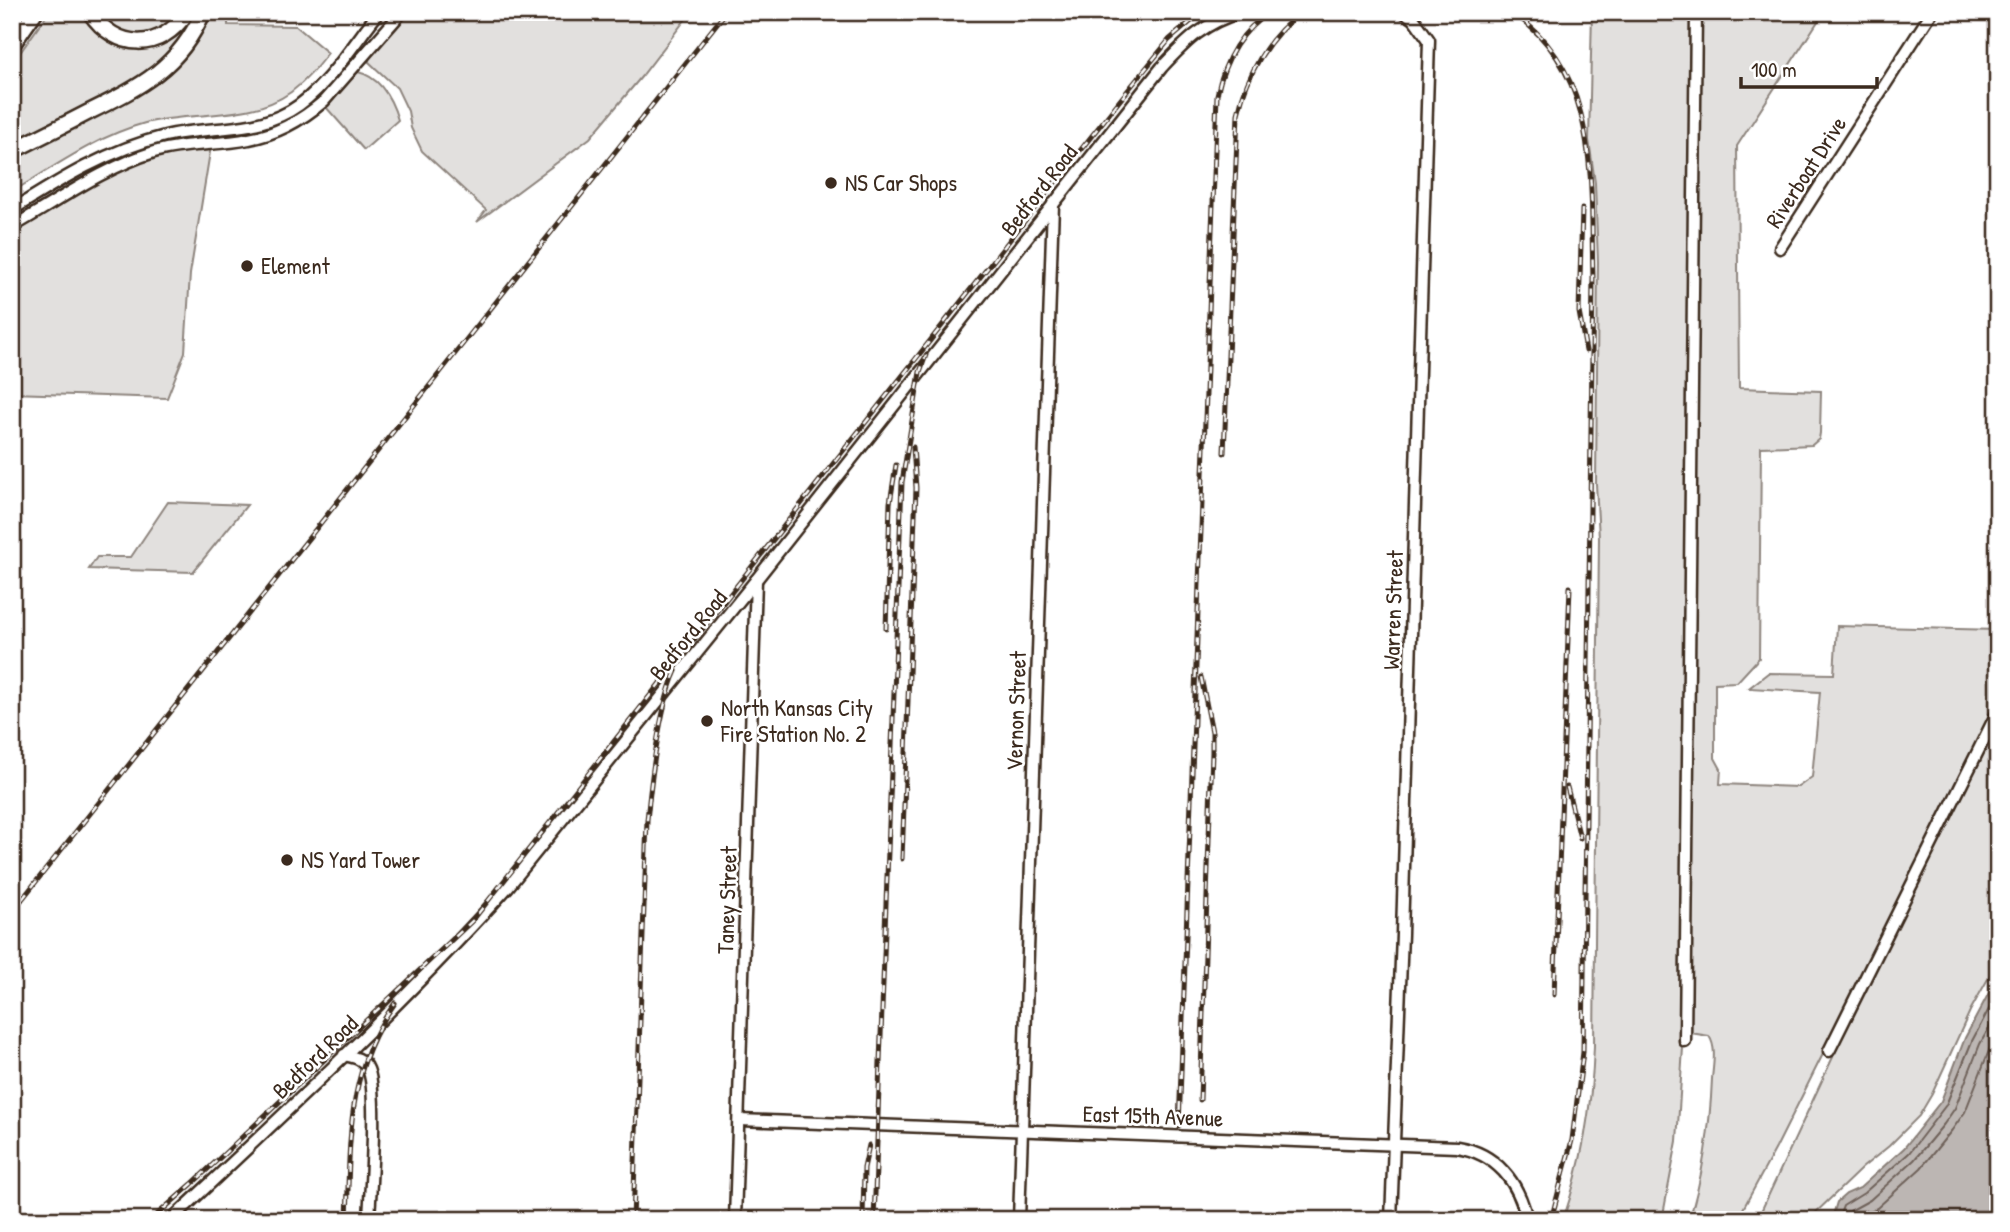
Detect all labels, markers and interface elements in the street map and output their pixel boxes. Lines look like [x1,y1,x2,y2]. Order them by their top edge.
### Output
scale bar [1741,46,1877,90]
text: 100 m [1751,55,1797,84]
street label: Riverboat Drive [1758,110,1853,233]
street label: Bedford Road [993,138,1084,242]
place label: NS Car Shops [845,167,957,198]
marker: NS Car Shops [823,175,839,191]
place label: Element [261,250,331,281]
marker: Element [239,258,255,274]
street label: Warren Street [1375,549,1410,670]
street label: Bedford Road [642,583,734,686]
street label: Vernon Street [998,649,1033,771]
place label: North Kansas City Fire Station No. 2 [720,692,873,749]
marker: North Kansas City Fire Station No. 2 [699,713,715,729]
place label: NS Yard Tower [301,844,420,875]
street label: Taney Street [709,844,744,954]
marker: NS Yard Tower [279,852,295,868]
street label: Bedford Road [265,1008,364,1105]
street label: East 15th Avenue [1082,1098,1224,1133]

